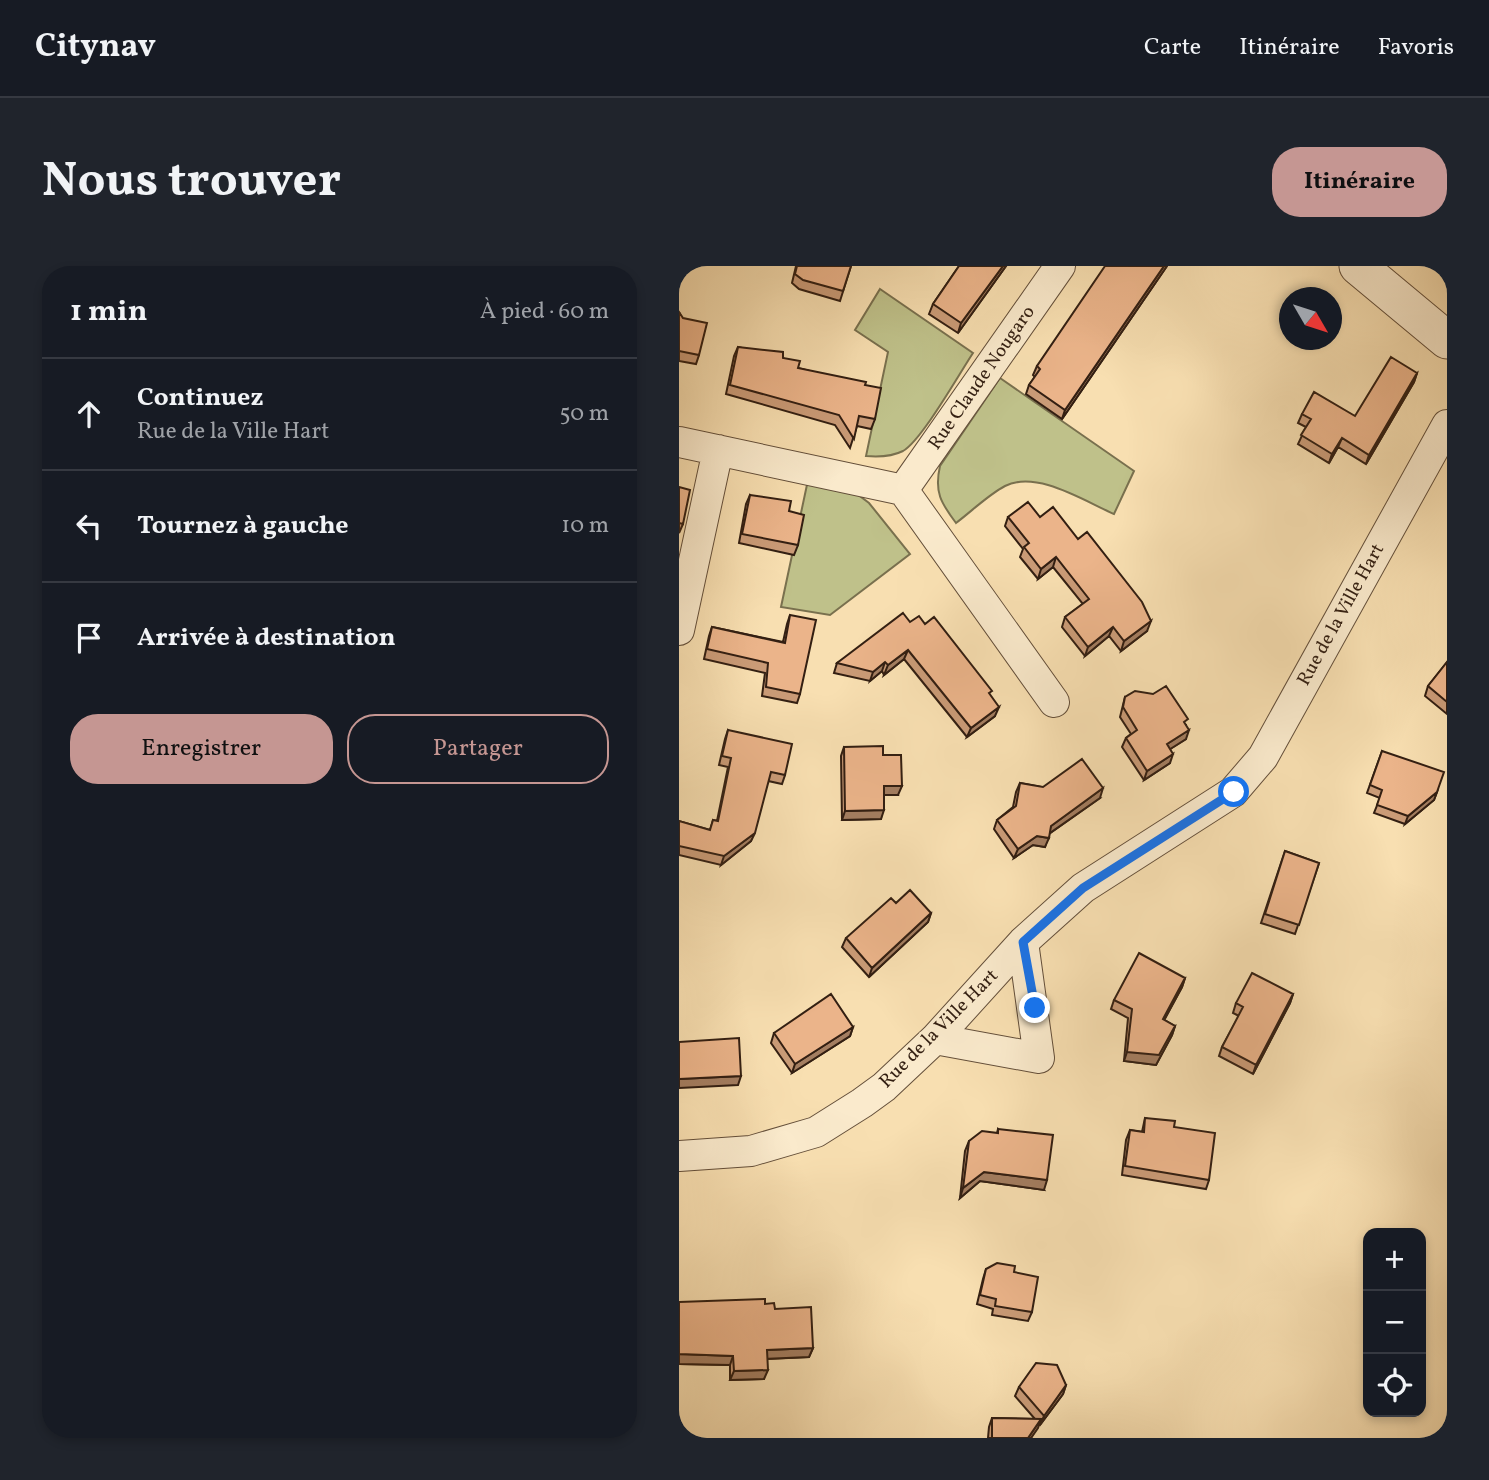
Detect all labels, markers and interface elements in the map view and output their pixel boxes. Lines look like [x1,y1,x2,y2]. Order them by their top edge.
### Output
text: Citynav [35,25,156,71]
text: Carte [1144,31,1201,65]
text: Itinéraire [1239,31,1340,65]
text: Favoris [1378,31,1454,65]
button: Itinéraire [1272,147,1447,217]
text: Nous trouver [42,148,341,217]
north arrow [1279,287,1342,350]
text: 1 min [70,291,147,333]
text: À pied · 60 m [480,296,609,328]
street label: Rue Claude Nougaro [922,301,1042,455]
text: Continuez [137,380,263,416]
icon: ahead [70,395,108,433]
text: 50 m [560,398,609,430]
text: Rue de la Ville Hart [137,416,329,448]
icon: left [70,507,108,545]
text: Tournez à gauche [137,508,349,544]
text: 10 m [561,510,609,542]
street label: Rue de la Ville Hart [1291,539,1391,691]
icon: arrive [70,619,108,657]
text: Arrivée à destination [137,620,396,656]
button: Enregistrer [70,714,333,784]
button: Partager [347,714,609,784]
route start [1218,776,1249,807]
street label: Rue de la Ville Hart [874,963,1005,1094]
route end [1019,992,1050,1023]
map controls [1363,1228,1426,1417]
button: + [1363,1228,1426,1291]
button: − [1363,1291,1426,1354]
button: locate [1363,1354,1426,1417]

